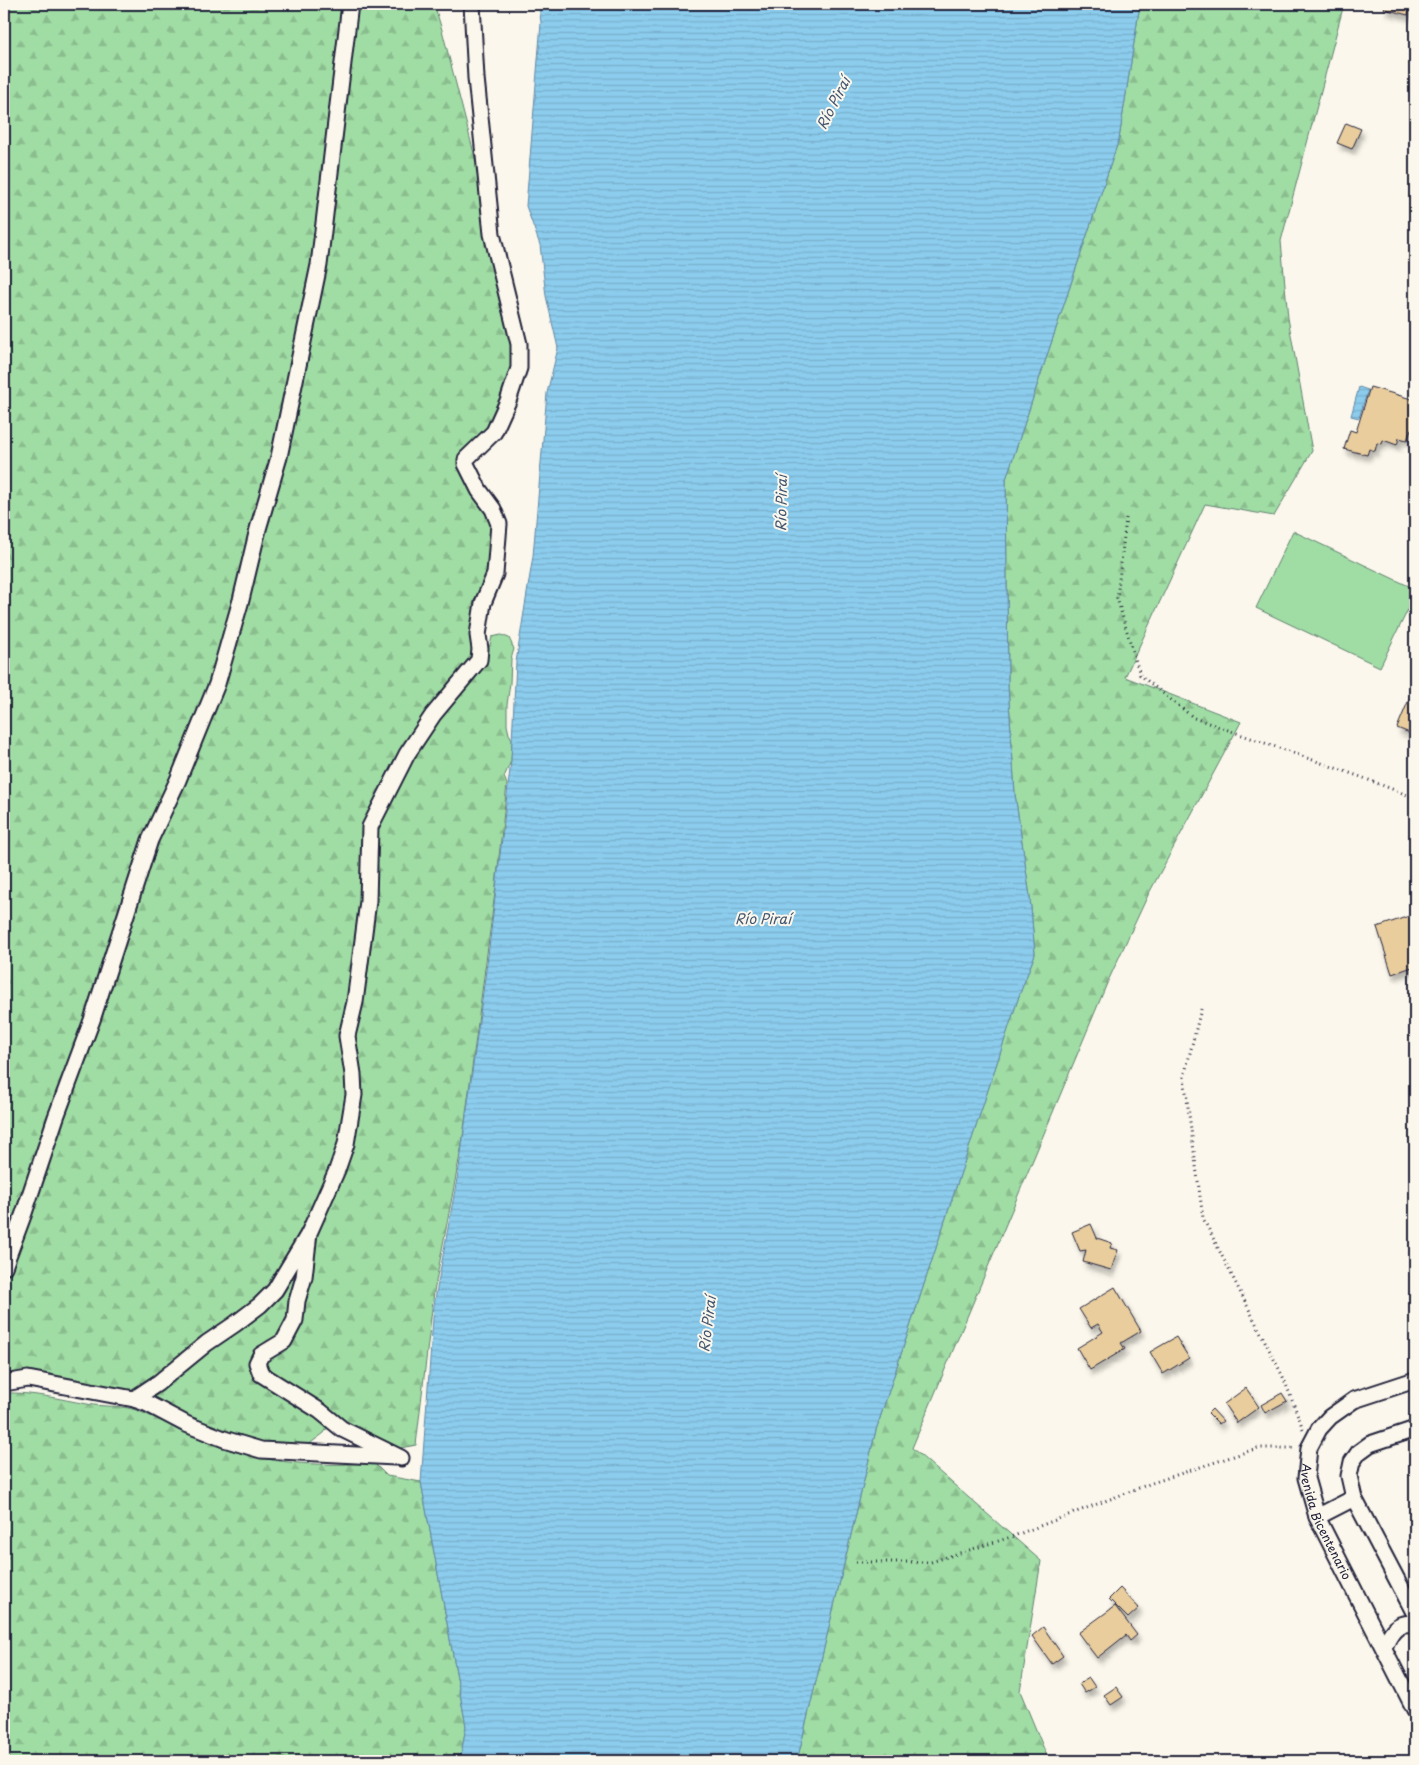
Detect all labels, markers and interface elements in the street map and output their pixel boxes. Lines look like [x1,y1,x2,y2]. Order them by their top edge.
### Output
water label: Río Piraí [811,71,856,133]
water label: Río Piraí [770,472,792,531]
water label: Río Piraí [735,908,794,929]
water label: Río Piraí [693,1292,721,1353]
street label: Avenida Bicentenario [1297,1463,1356,1583]

